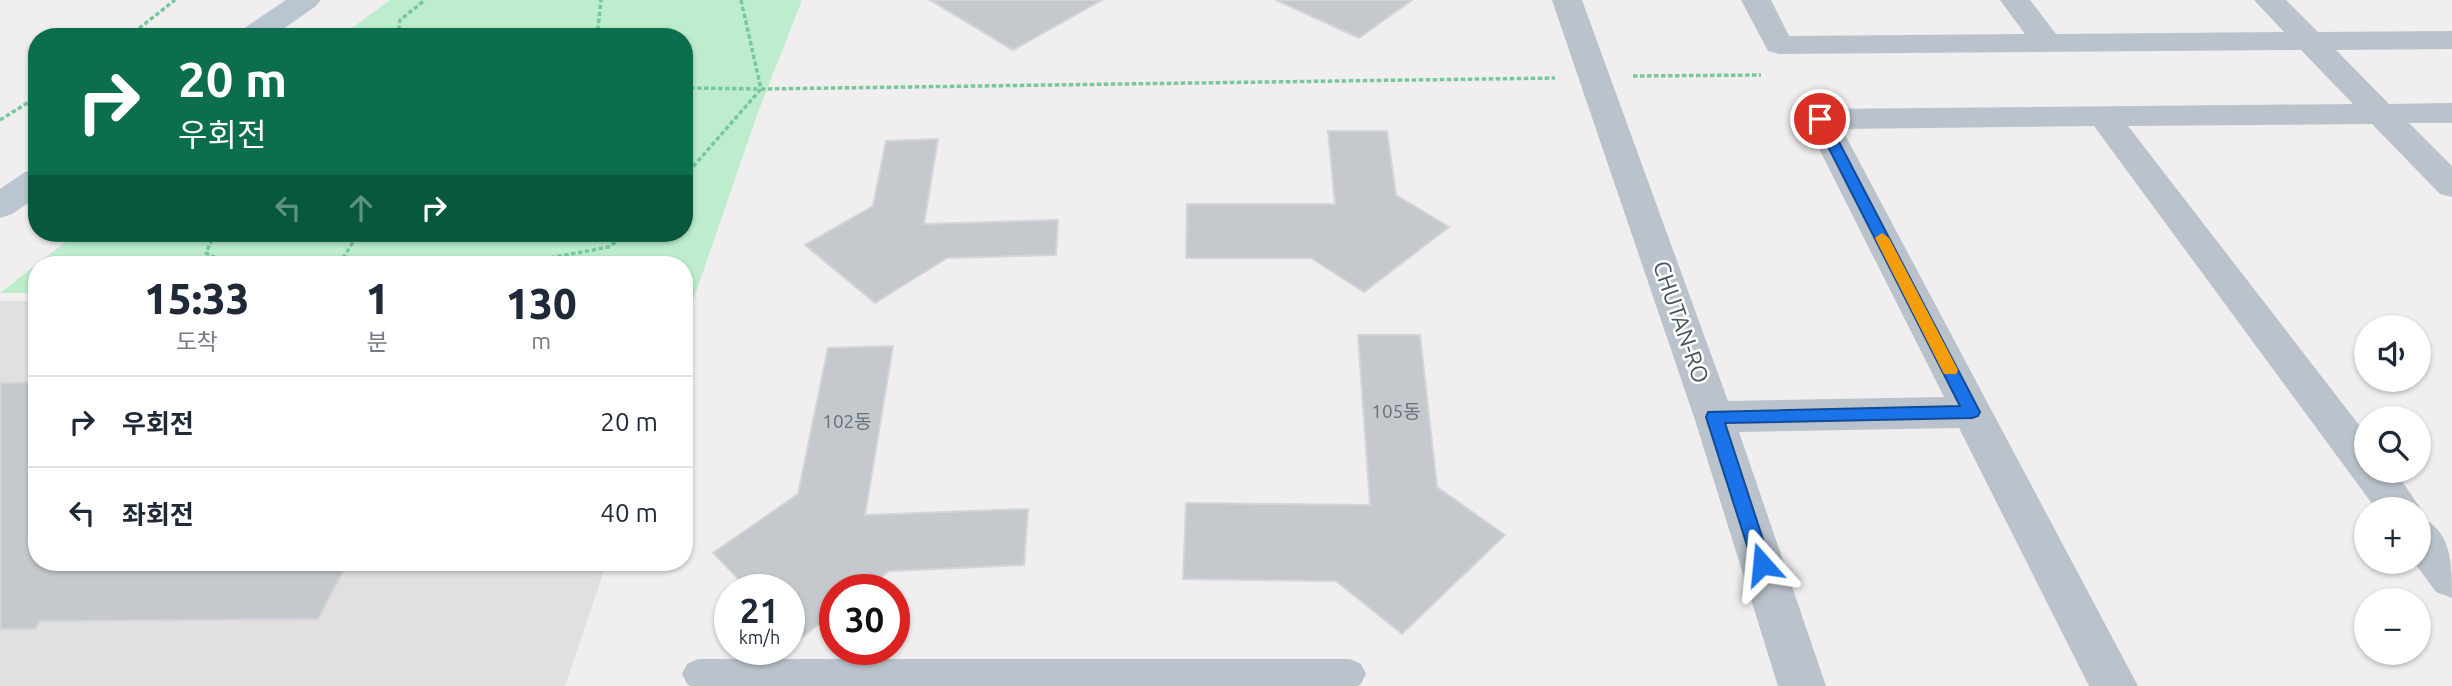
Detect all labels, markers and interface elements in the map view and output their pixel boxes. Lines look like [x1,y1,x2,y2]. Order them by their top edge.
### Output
text: 20 m [178,51,287,106]
icon: right [63,56,154,147]
pin [1790,89,1850,149]
icon: arrive [1801,100,1839,138]
text: 우회전 [178,116,266,152]
icon: left [269,189,307,227]
icon: ahead [342,189,380,227]
icon: right [415,189,453,227]
street label: CHUTAN-RO [1649,257,1714,386]
text: 15:33 [144,275,249,322]
text: 1 [366,275,389,322]
text: 130 [506,280,577,327]
map controls [2354,315,2431,665]
button: sound [2354,315,2431,392]
text: m [531,328,551,353]
text: 도착 [176,329,218,354]
text: 분 [367,329,388,354]
house number: 105동 [1371,400,1421,422]
icon: right [63,403,101,441]
button: search [2354,406,2431,483]
text: 20 m [600,407,658,436]
text: 우회전 [122,409,194,438]
house number: 102동 [822,410,872,432]
icon: left [63,494,101,532]
button: + [2354,497,2431,574]
text: 40 m [600,498,658,527]
text: 좌회전 [122,500,194,529]
position arrow [1725,527,1799,601]
speed limit sign: 30 [819,574,910,665]
button: − [2354,588,2431,665]
text: 21 [740,590,779,630]
text: km/h [739,627,780,647]

